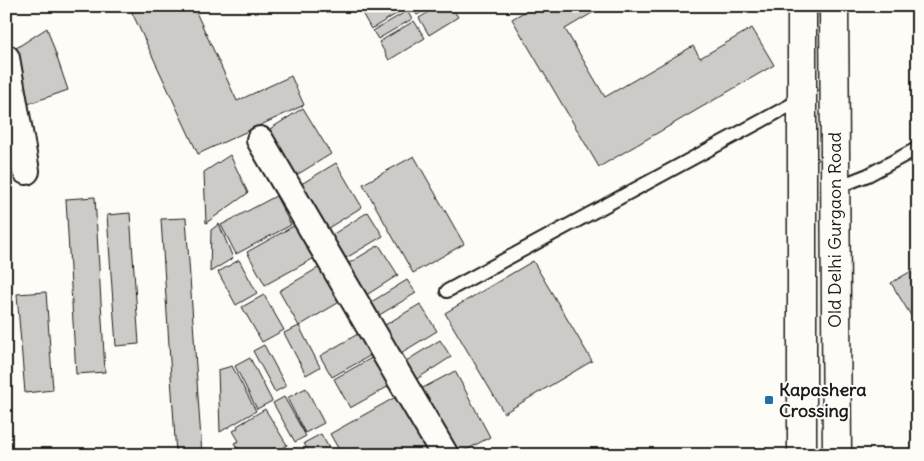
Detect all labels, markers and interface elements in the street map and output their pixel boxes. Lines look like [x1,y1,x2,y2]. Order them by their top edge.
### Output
street label: Old Delhi Gurgaon Road [823,132,846,328]
place label: Kapashera Crossing [779,378,867,422]
marker: Kapashera Crossing [763,394,775,406]

